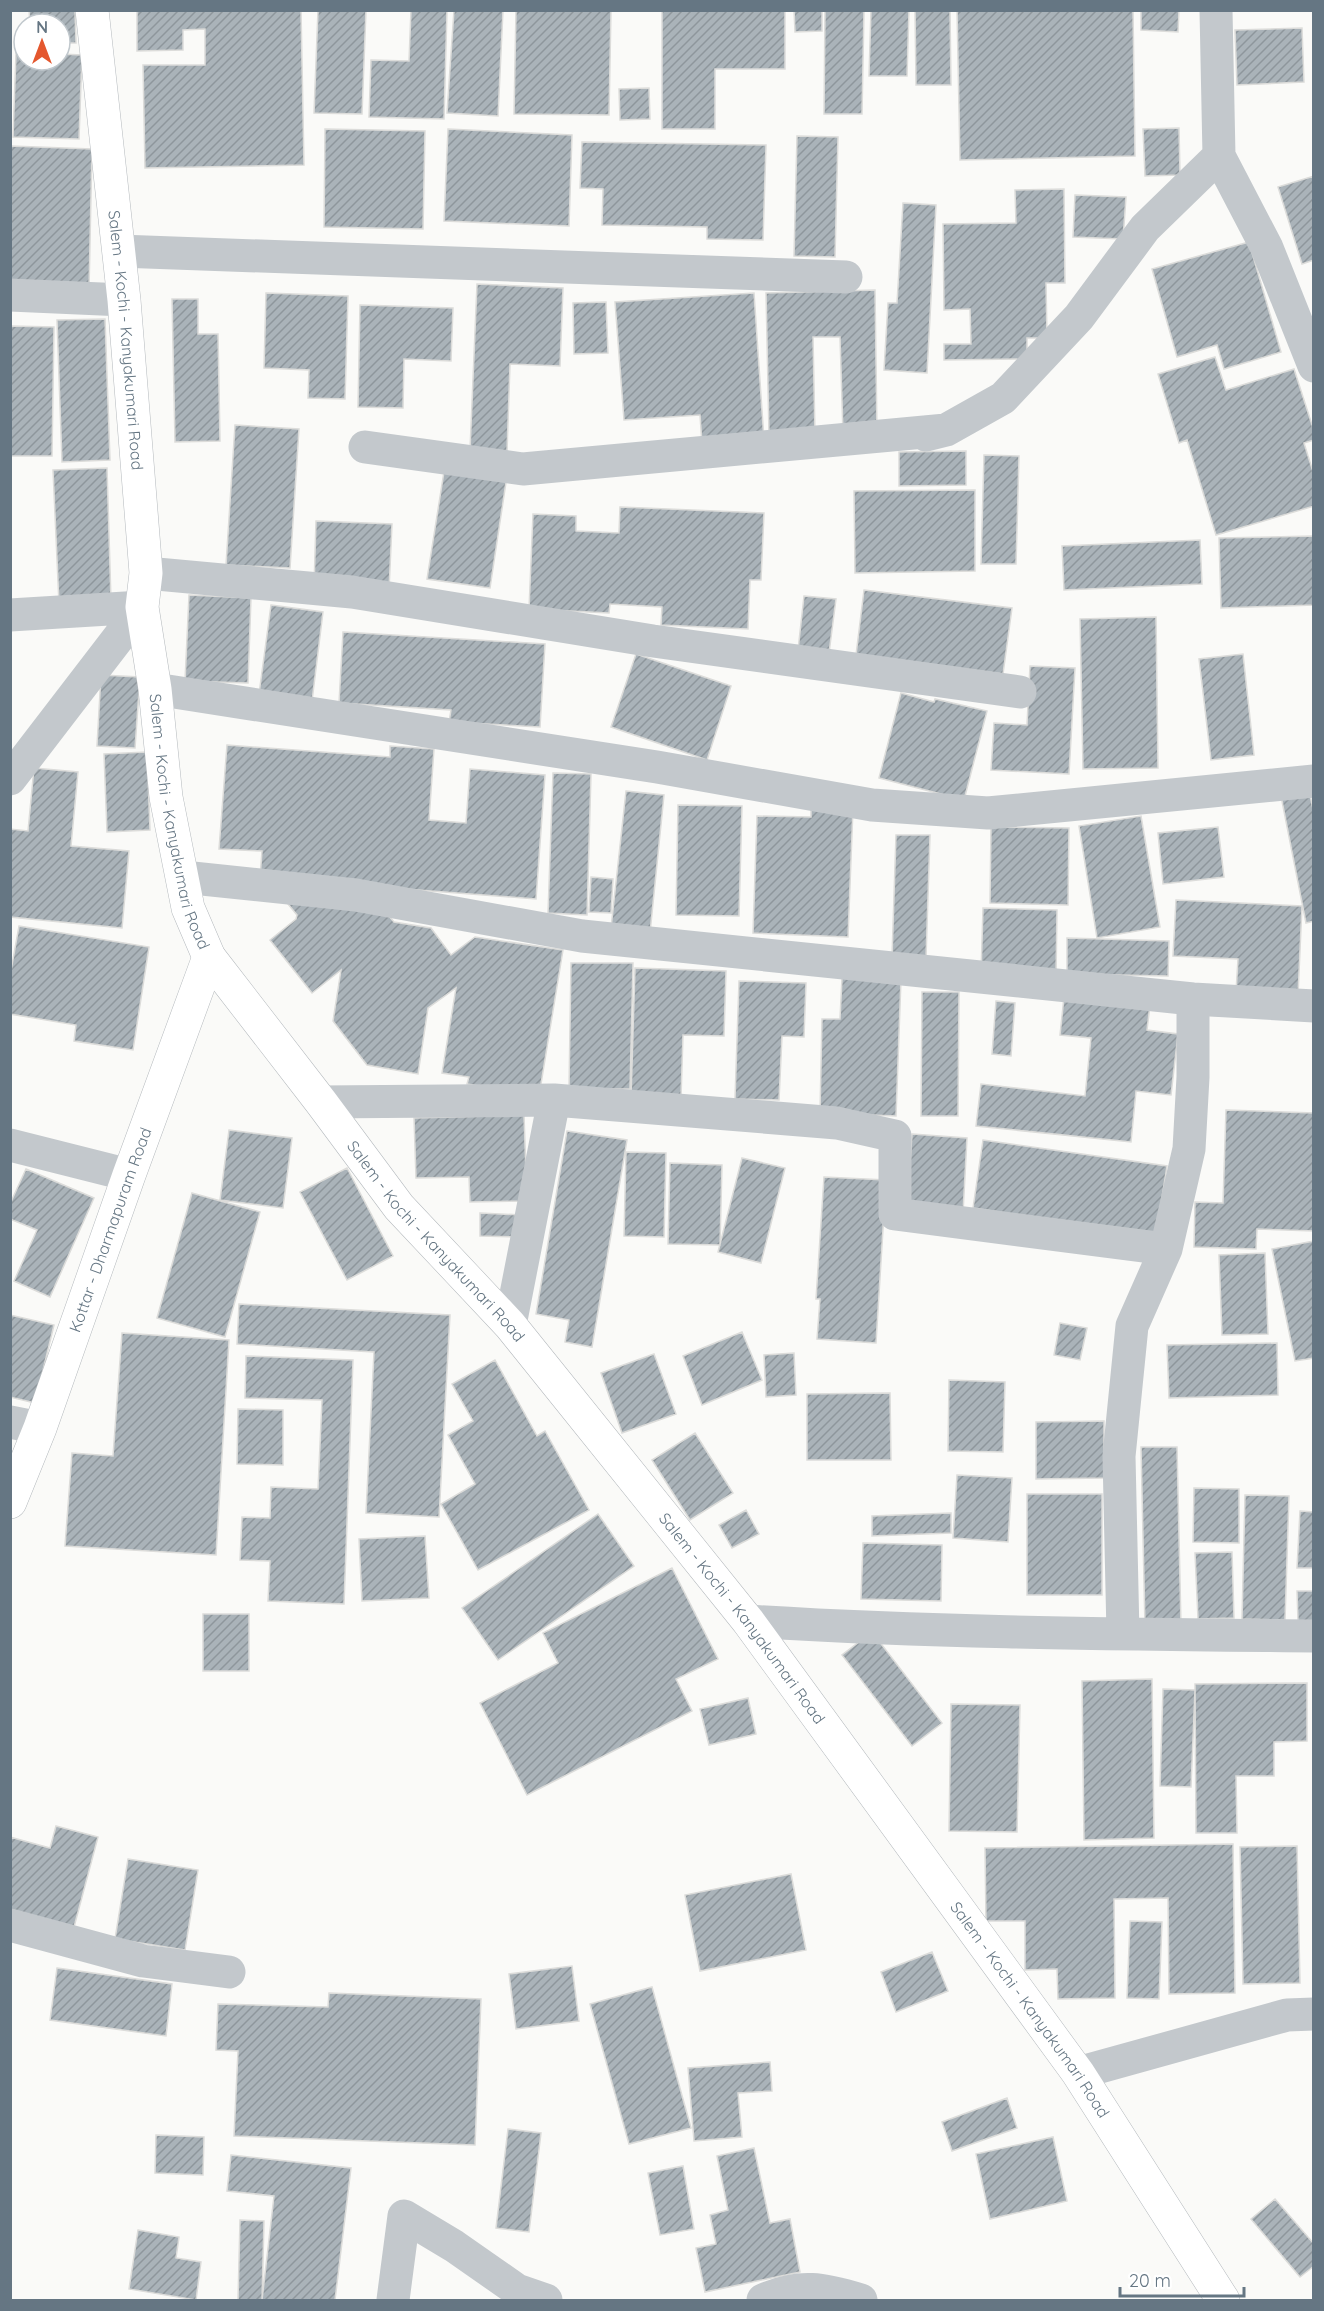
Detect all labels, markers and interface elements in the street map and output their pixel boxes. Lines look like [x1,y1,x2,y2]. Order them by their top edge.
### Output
north arrow [12,12,72,72]
text: N [36,17,48,37]
street label: Salem - Kochi - Kanyakumari Road [104,209,148,471]
street label: Salem - Kochi - Kanyakumari Road [146,693,214,952]
street label: Kottar - Dharmapuram Road [64,1125,156,1335]
street label: Salem - Kochi - Kanyakumari Road [343,1136,529,1346]
street label: Salem - Kochi - Kanyakumari Road [655,1509,830,1728]
street label: Salem - Kochi - Kanyakumari Road [946,1898,1114,2121]
scale bar [1120,2260,1244,2298]
text: 20 m [1129,2269,1171,2292]

